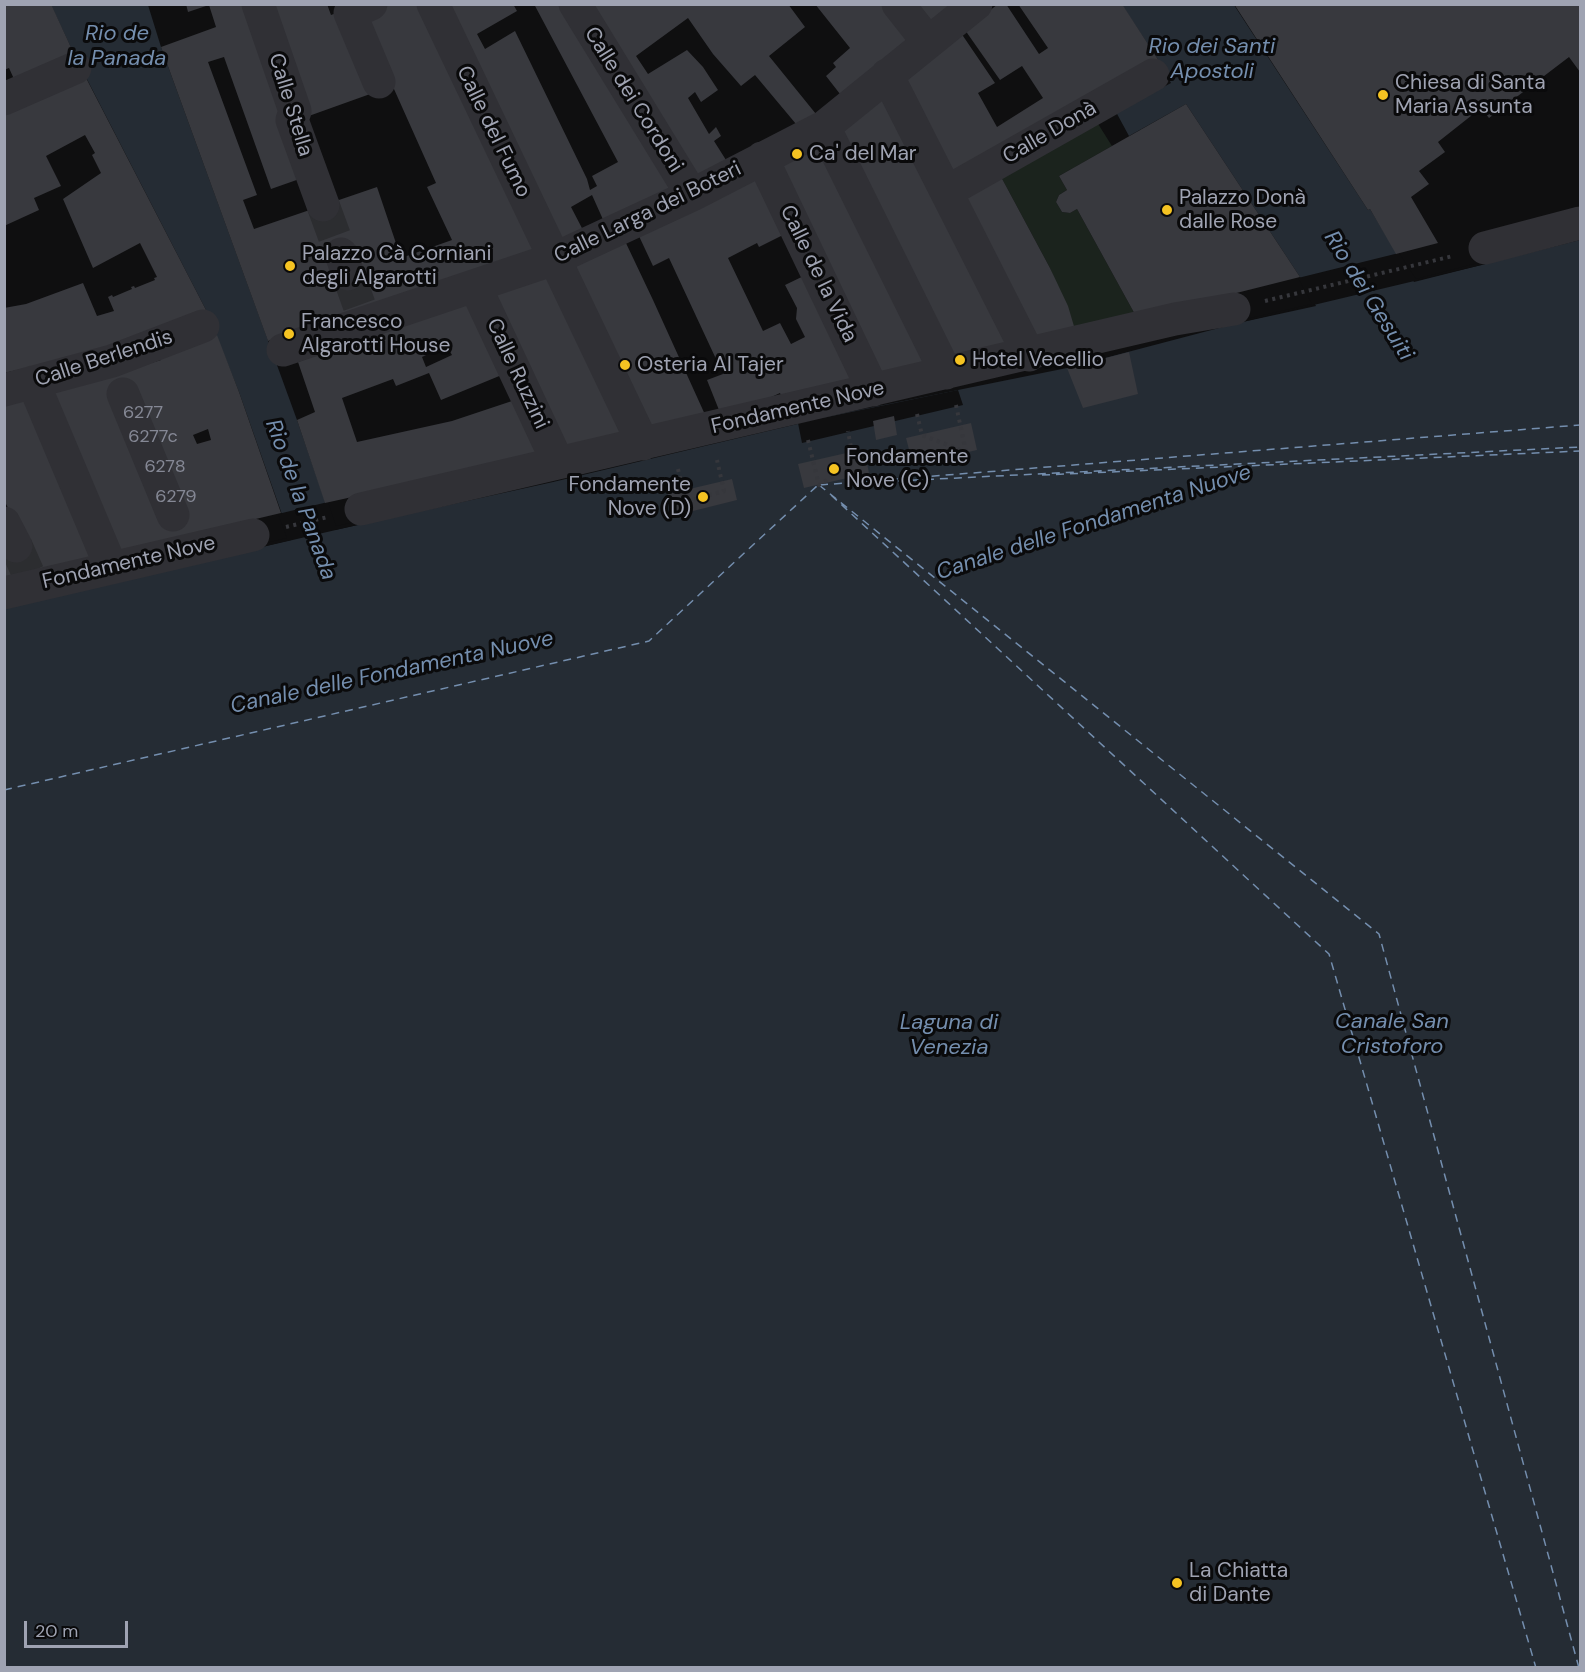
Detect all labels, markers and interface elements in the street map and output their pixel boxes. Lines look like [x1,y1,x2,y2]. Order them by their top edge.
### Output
water label: Rio de la Panada [68,21,166,72]
street label: Calle dei Cordoni [578,23,688,177]
water label: Rio dei Santi Apostoli [1149,34,1275,86]
street label: Calle Stella [262,51,318,159]
street label: Calle del Fumo [450,62,536,202]
place label: Chiesa di Santa Maria Assunta [1395,70,1546,120]
marker: Chiesa di Santa Maria Assunta [1376,88,1390,102]
street label: Calle Donà [999,96,1101,170]
place label: Ca' del Mar [809,141,917,167]
marker: Ca' del Mar [790,147,804,161]
street label: Calle Larga dei Boteri [550,157,746,269]
place label: Palazzo Donà dalle Rose [1179,185,1306,235]
street label: Calle de la Vida [774,201,862,347]
marker: Palazzo Donà dalle Rose [1160,203,1174,217]
water label: Rio dei Gesuiti [1318,226,1418,366]
place label: Palazzo Cà Corniani degli Algarotti [302,241,491,291]
marker: Palazzo Cà Corniani degli Algarotti [283,259,297,273]
place label: Francesco Algarotti House [301,309,451,359]
street label: Calle Ruzzini [480,315,554,433]
street label: Calle Berlendis [32,325,176,393]
marker: Francesco Algarotti House [282,327,296,341]
place label: Hotel Vecellio [972,347,1104,373]
place label: Osteria Al Tajer [637,352,784,378]
marker: Hotel Vecellio [953,353,967,367]
marker: Osteria Al Tajer [618,358,632,372]
street label: Fondamente Nove [709,376,887,440]
house number: 6277 [123,402,163,424]
water label: Rio de la Panada [259,416,341,584]
house number: 6277c [128,426,178,448]
place label: Fondamente Nove (C) [846,444,968,494]
house number: 6278 [144,456,186,478]
water label: Canale delle Fondamenta Nuove [933,460,1255,586]
marker: Fondamente Nove (C) [827,462,841,476]
place label: Fondamente Nove (D) [569,472,691,522]
house number: 6279 [155,486,197,508]
marker: Fondamente Nove (D) [696,490,710,504]
street label: Fondamente Nove [40,531,218,595]
water label: Canale delle Fondamenta Nuove [228,626,556,720]
water label: Canale San Cristoforo [1335,1009,1449,1060]
water label: Laguna di Venezia [900,1010,998,1062]
place label: La Chiatta di Dante [1189,1558,1288,1608]
marker: La Chiatta di Dante [1170,1576,1184,1590]
scale bar [27,1609,130,1647]
text: 20 m [35,1619,78,1643]

